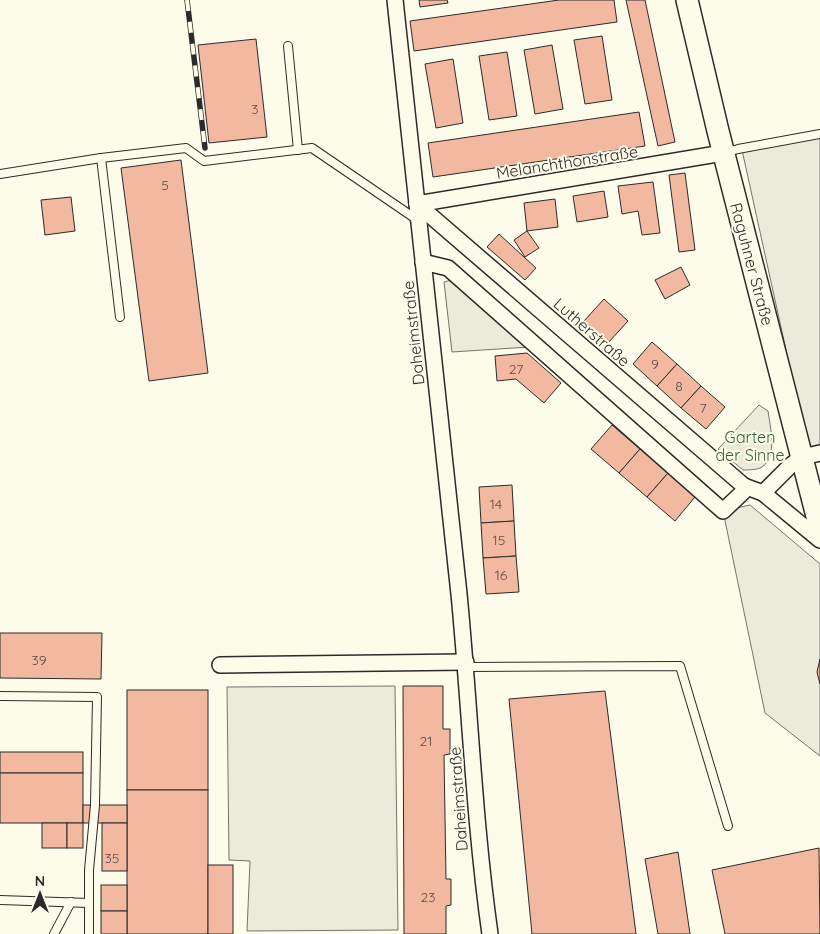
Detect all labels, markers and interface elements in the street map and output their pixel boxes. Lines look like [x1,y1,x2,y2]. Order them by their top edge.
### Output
house number: 3 [251,100,259,118]
street label: Melanchthonstraße [495,141,639,183]
house number: 5 [161,176,169,194]
street label: Raguhner Straße [726,200,778,328]
street label: Daheimstraße [398,280,428,386]
street label: Lutherstraße [550,293,634,371]
house number: 9 [651,355,659,373]
house number: 27 [509,360,523,378]
house number: 8 [675,377,683,395]
house number: 7 [699,399,707,417]
park label: Garten der Sinne [715,427,785,465]
house number: 14 [490,495,502,513]
house number: 15 [493,531,505,549]
house number: 16 [495,566,508,584]
house number: 39 [31,651,47,669]
house number: 21 [420,732,432,750]
street label: Daheimstraße [444,746,472,852]
house number: 35 [105,849,119,867]
north arrow [15,869,65,919]
text: N [35,872,45,890]
house number: 23 [420,888,436,906]

